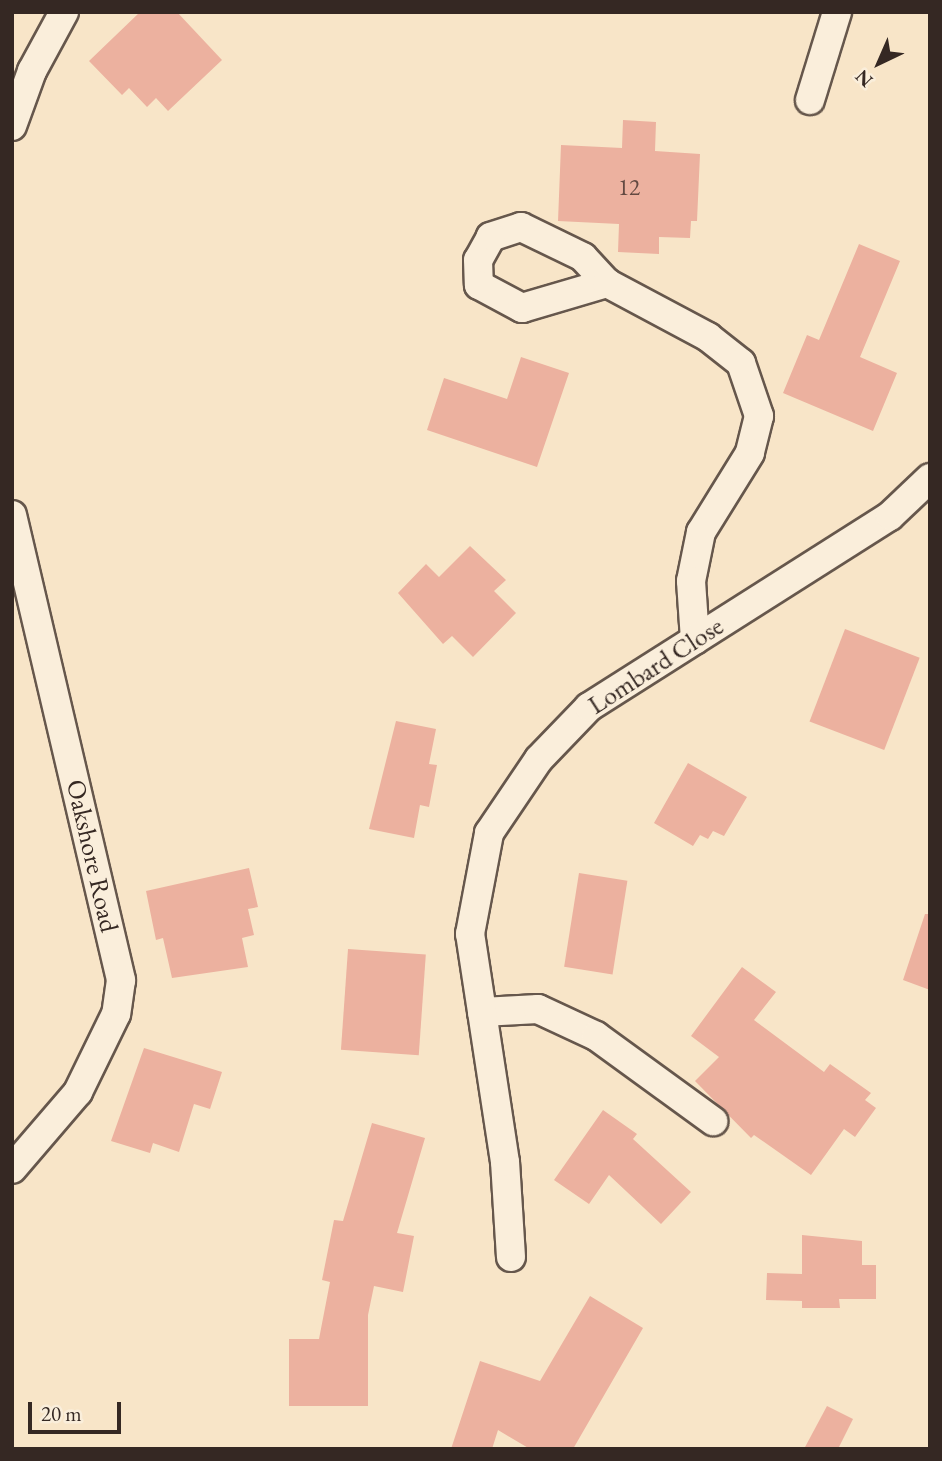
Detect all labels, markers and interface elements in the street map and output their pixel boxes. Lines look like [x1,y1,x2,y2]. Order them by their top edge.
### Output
north arrow [844,28,914,98]
text: N [850,64,878,93]
house number: 12 [618,173,640,201]
street label: Lombard Close [583,611,729,721]
street label: Oakshore Road [59,777,125,935]
scale bar [32,1388,124,1432]
text: 20 m [41,1400,82,1427]

